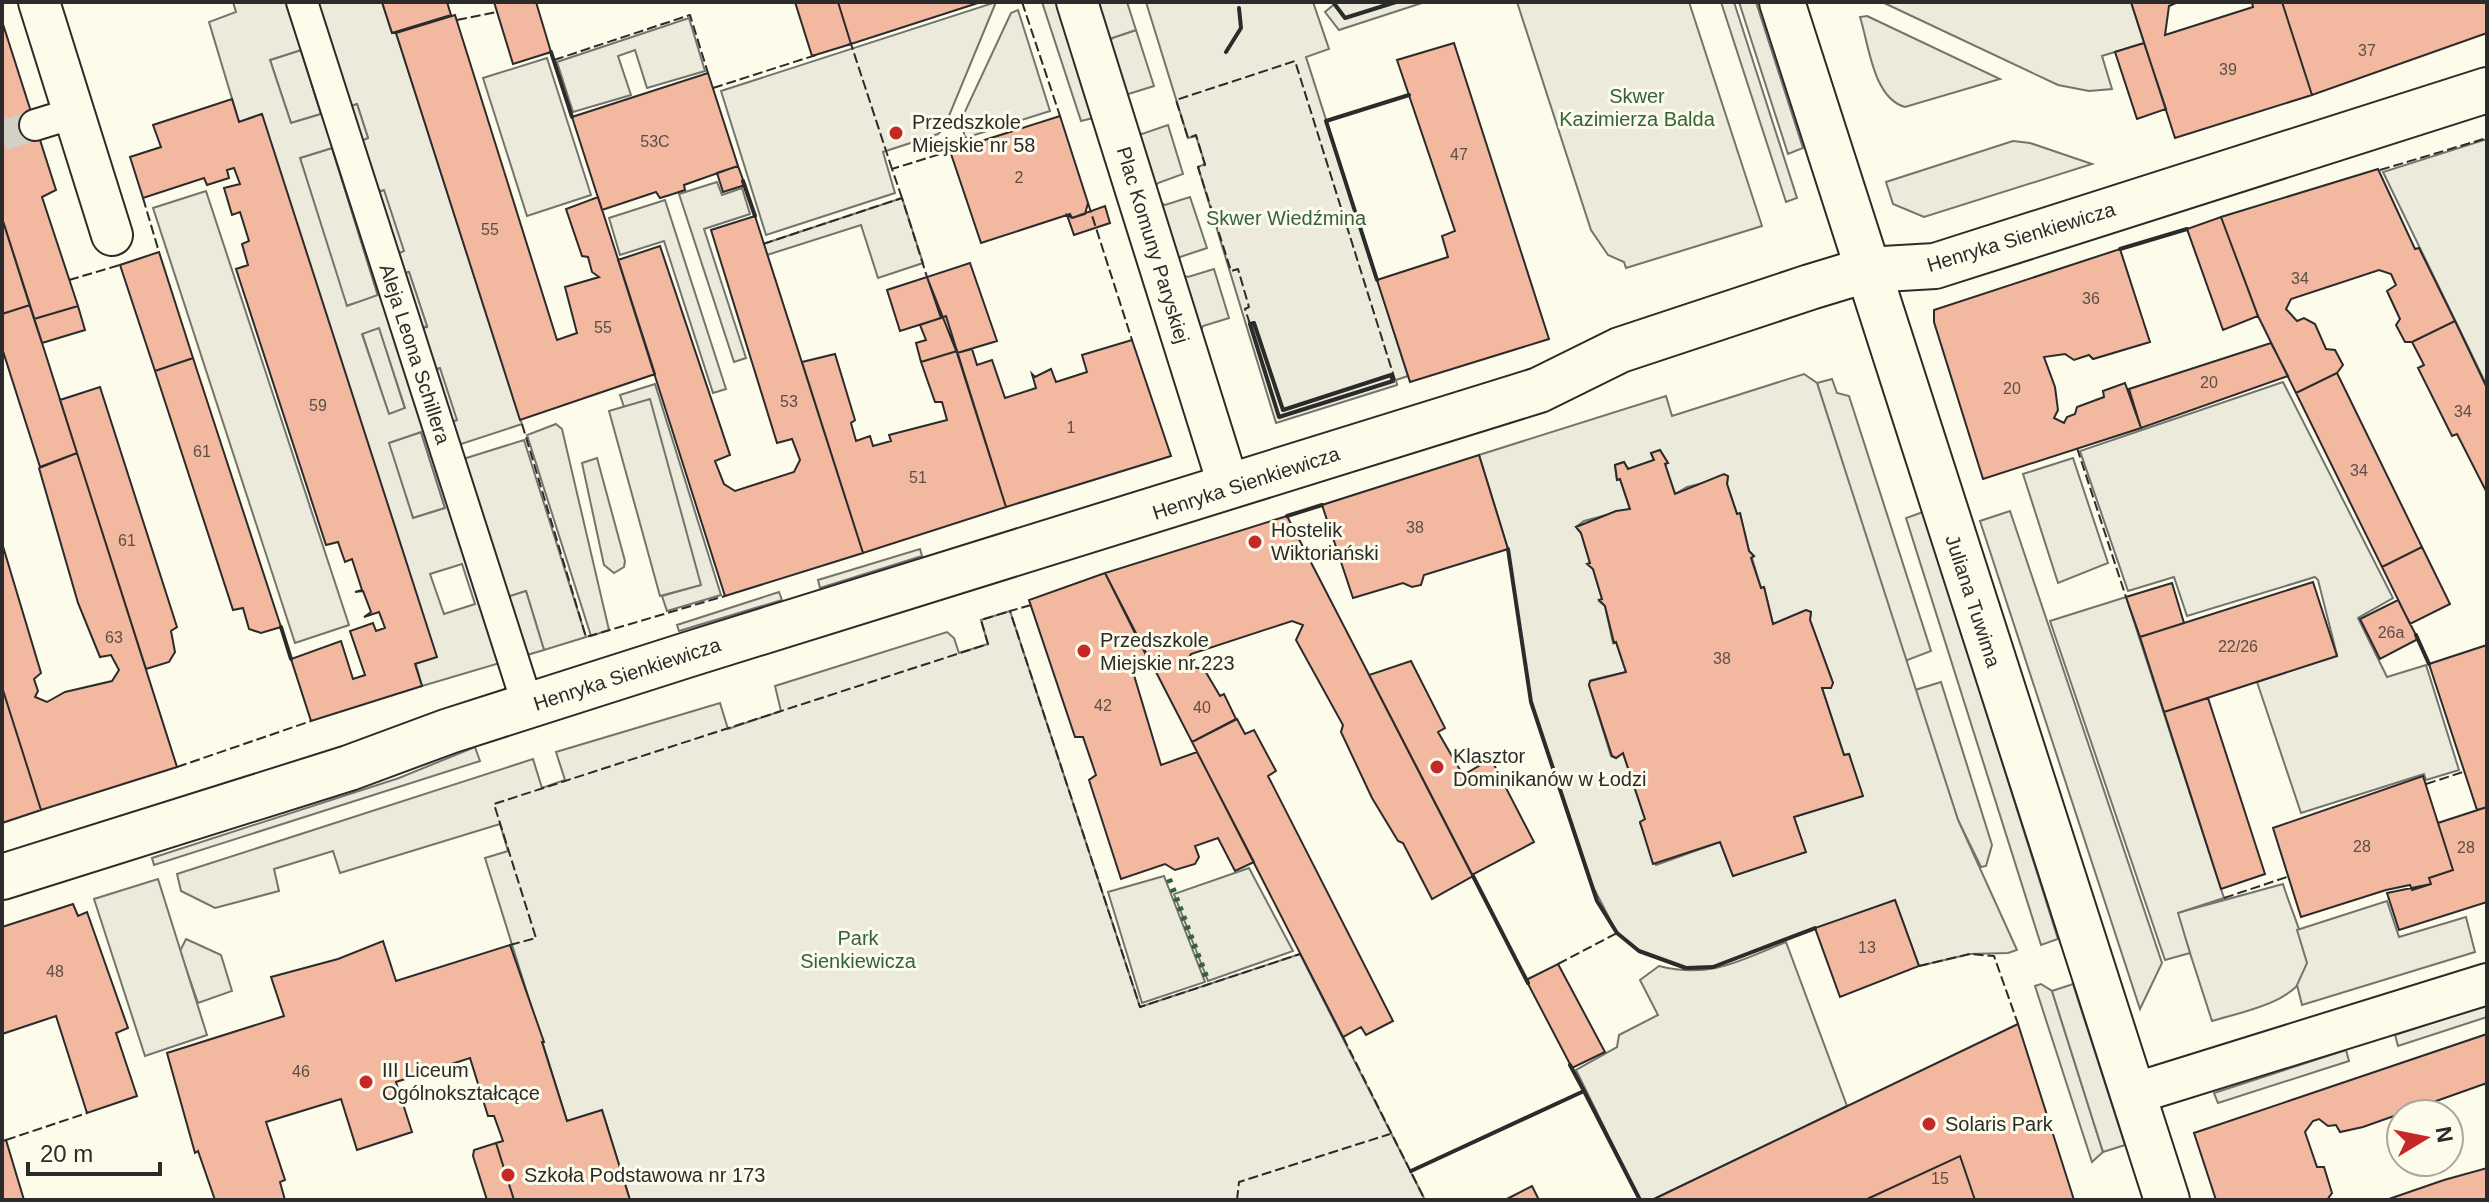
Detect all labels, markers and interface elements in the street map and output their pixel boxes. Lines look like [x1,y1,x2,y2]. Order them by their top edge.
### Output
house number: 37 [2358,42,2376,59]
house number: 39 [2219,61,2237,78]
park label: Skwer Kazimierza Balda [1559,85,1716,130]
place label: Przedszkole Miejskie nr 58 [912,111,1035,156]
marker: Przedszkole Miejskie nr 58 [887,124,905,142]
house number: 53C [640,133,670,150]
street label: Plac Komuny Paryskiej [1113,144,1193,346]
house number: 47 [1450,146,1468,163]
house number: 2 [1015,169,1024,186]
street label: Henryka Sienkiewicza [1924,198,2119,276]
park label: Skwer Wiedźmina [1206,207,1367,229]
house number: 55 [481,221,499,238]
street label: Aleja Leona Schillera [376,261,455,448]
house number: 34 [2291,270,2309,287]
house number: 36 [2082,290,2100,307]
house number: 55 [594,319,612,336]
house number: 20 [2200,374,2218,391]
house number: 20 [2003,380,2021,397]
house number: 53 [780,393,798,410]
house number: 59 [309,397,327,414]
house number: 34 [2454,403,2472,420]
house number: 1 [1067,419,1076,436]
street label: Henryka Sienkiewicza [1150,442,1343,524]
house number: 61 [193,443,211,460]
house number: 34 [2350,462,2368,479]
house number: 51 [909,469,927,486]
place label: Hostelik Wiktoriański [1271,519,1379,564]
house number: 38 [1406,519,1424,536]
house number: 61 [118,532,136,549]
street label: Juliana Tuwima [1941,532,2005,671]
marker: Hostelik Wiktoriański [1246,533,1264,551]
house number: 26a [2378,624,2404,641]
house number: 63 [105,629,123,646]
place label: Przedszkole Miejskie nr 223 [1100,629,1235,674]
street label: Henryka Sienkiewicza [531,633,724,715]
house number: 22/26 [2218,638,2258,655]
marker: Przedszkole Miejskie nr 223 [1075,642,1093,660]
house number: 38 [1713,650,1731,667]
house number: 42 [1094,697,1112,714]
house number: 40 [1193,699,1211,716]
place label: Klasztor Dominikanów w Łodzi [1453,745,1646,790]
marker: Klasztor Dominikanów w Łodzi [1428,758,1446,776]
house number: 28 [2353,838,2371,855]
house number: 28 [2457,839,2475,856]
park label: Park Sienkiewicza [800,927,917,972]
house number: 13 [1858,939,1876,956]
house number: 48 [46,963,64,980]
place label: III Liceum Ogólnokształcące [382,1059,540,1104]
house number: 46 [292,1063,310,1080]
marker: III Liceum Ogólnokształcące [357,1073,375,1091]
north arrow [2385,1098,2465,1178]
place label: Solaris Park [1945,1113,2054,1135]
marker: Solaris Park [1920,1115,1938,1133]
text: N [2431,1125,2458,1145]
scale bar [28,1126,160,1176]
text: 20 m [40,1140,93,1167]
place label: Szkoła Podstawowa nr 173 [524,1164,765,1186]
marker: Szkoła Podstawowa nr 173 [499,1166,517,1184]
house number: 15 [1931,1170,1949,1187]

